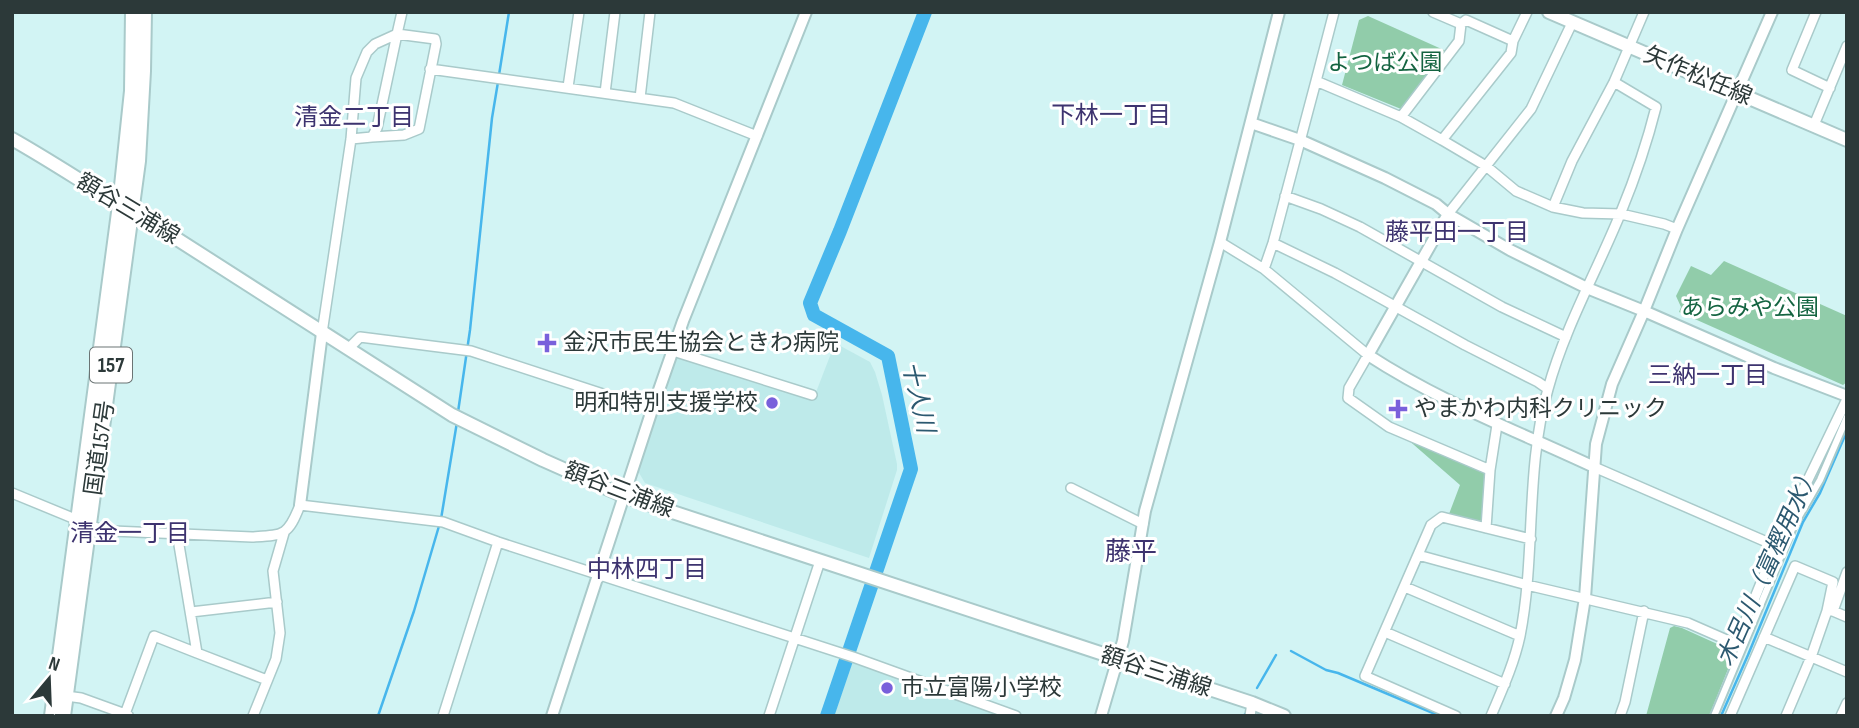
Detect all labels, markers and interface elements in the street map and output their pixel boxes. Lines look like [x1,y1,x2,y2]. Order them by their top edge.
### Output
street label: 矢作松任線 [1640,41,1756,111]
park label: よつば公園 [1328,49,1443,77]
district label: 下林一丁目 [1051,101,1171,130]
district label: 清金二丁目 [294,103,414,132]
street label: 額谷三浦線 [72,167,184,251]
district label: 藤平田一丁目 [1385,218,1529,247]
park label: あらみや公園 [1681,294,1819,322]
place label: 金沢市民生協会ときわ病院 [563,329,839,357]
marker: 金沢市民生協会ときわ病院 [537,333,557,353]
road number: 157 [90,348,132,382]
water label: 十人川 [896,359,941,438]
district label: 三納一丁目 [1648,361,1768,390]
place label: 明和特別支援学校 [574,389,758,417]
marker: 明和特別支援学校 [764,395,780,411]
place label: やまかわ内科クリニック [1414,395,1667,423]
street label: 国道157号 [79,399,121,497]
marker: やまかわ内科クリニック [1388,399,1408,419]
street label: 額谷三浦線 [560,456,678,524]
water label: 木呂川（富樫用水） [1711,461,1825,671]
district label: 清金一丁目 [70,519,190,548]
district label: 藤平 [1105,537,1157,568]
district label: 中林四丁目 [587,555,707,584]
street label: 額谷三浦線 [1097,641,1215,703]
north arrow [14,644,84,714]
text: N [46,652,63,677]
place label: 市立富陽小学校 [901,674,1062,702]
marker: 市立富陽小学校 [879,680,895,696]

